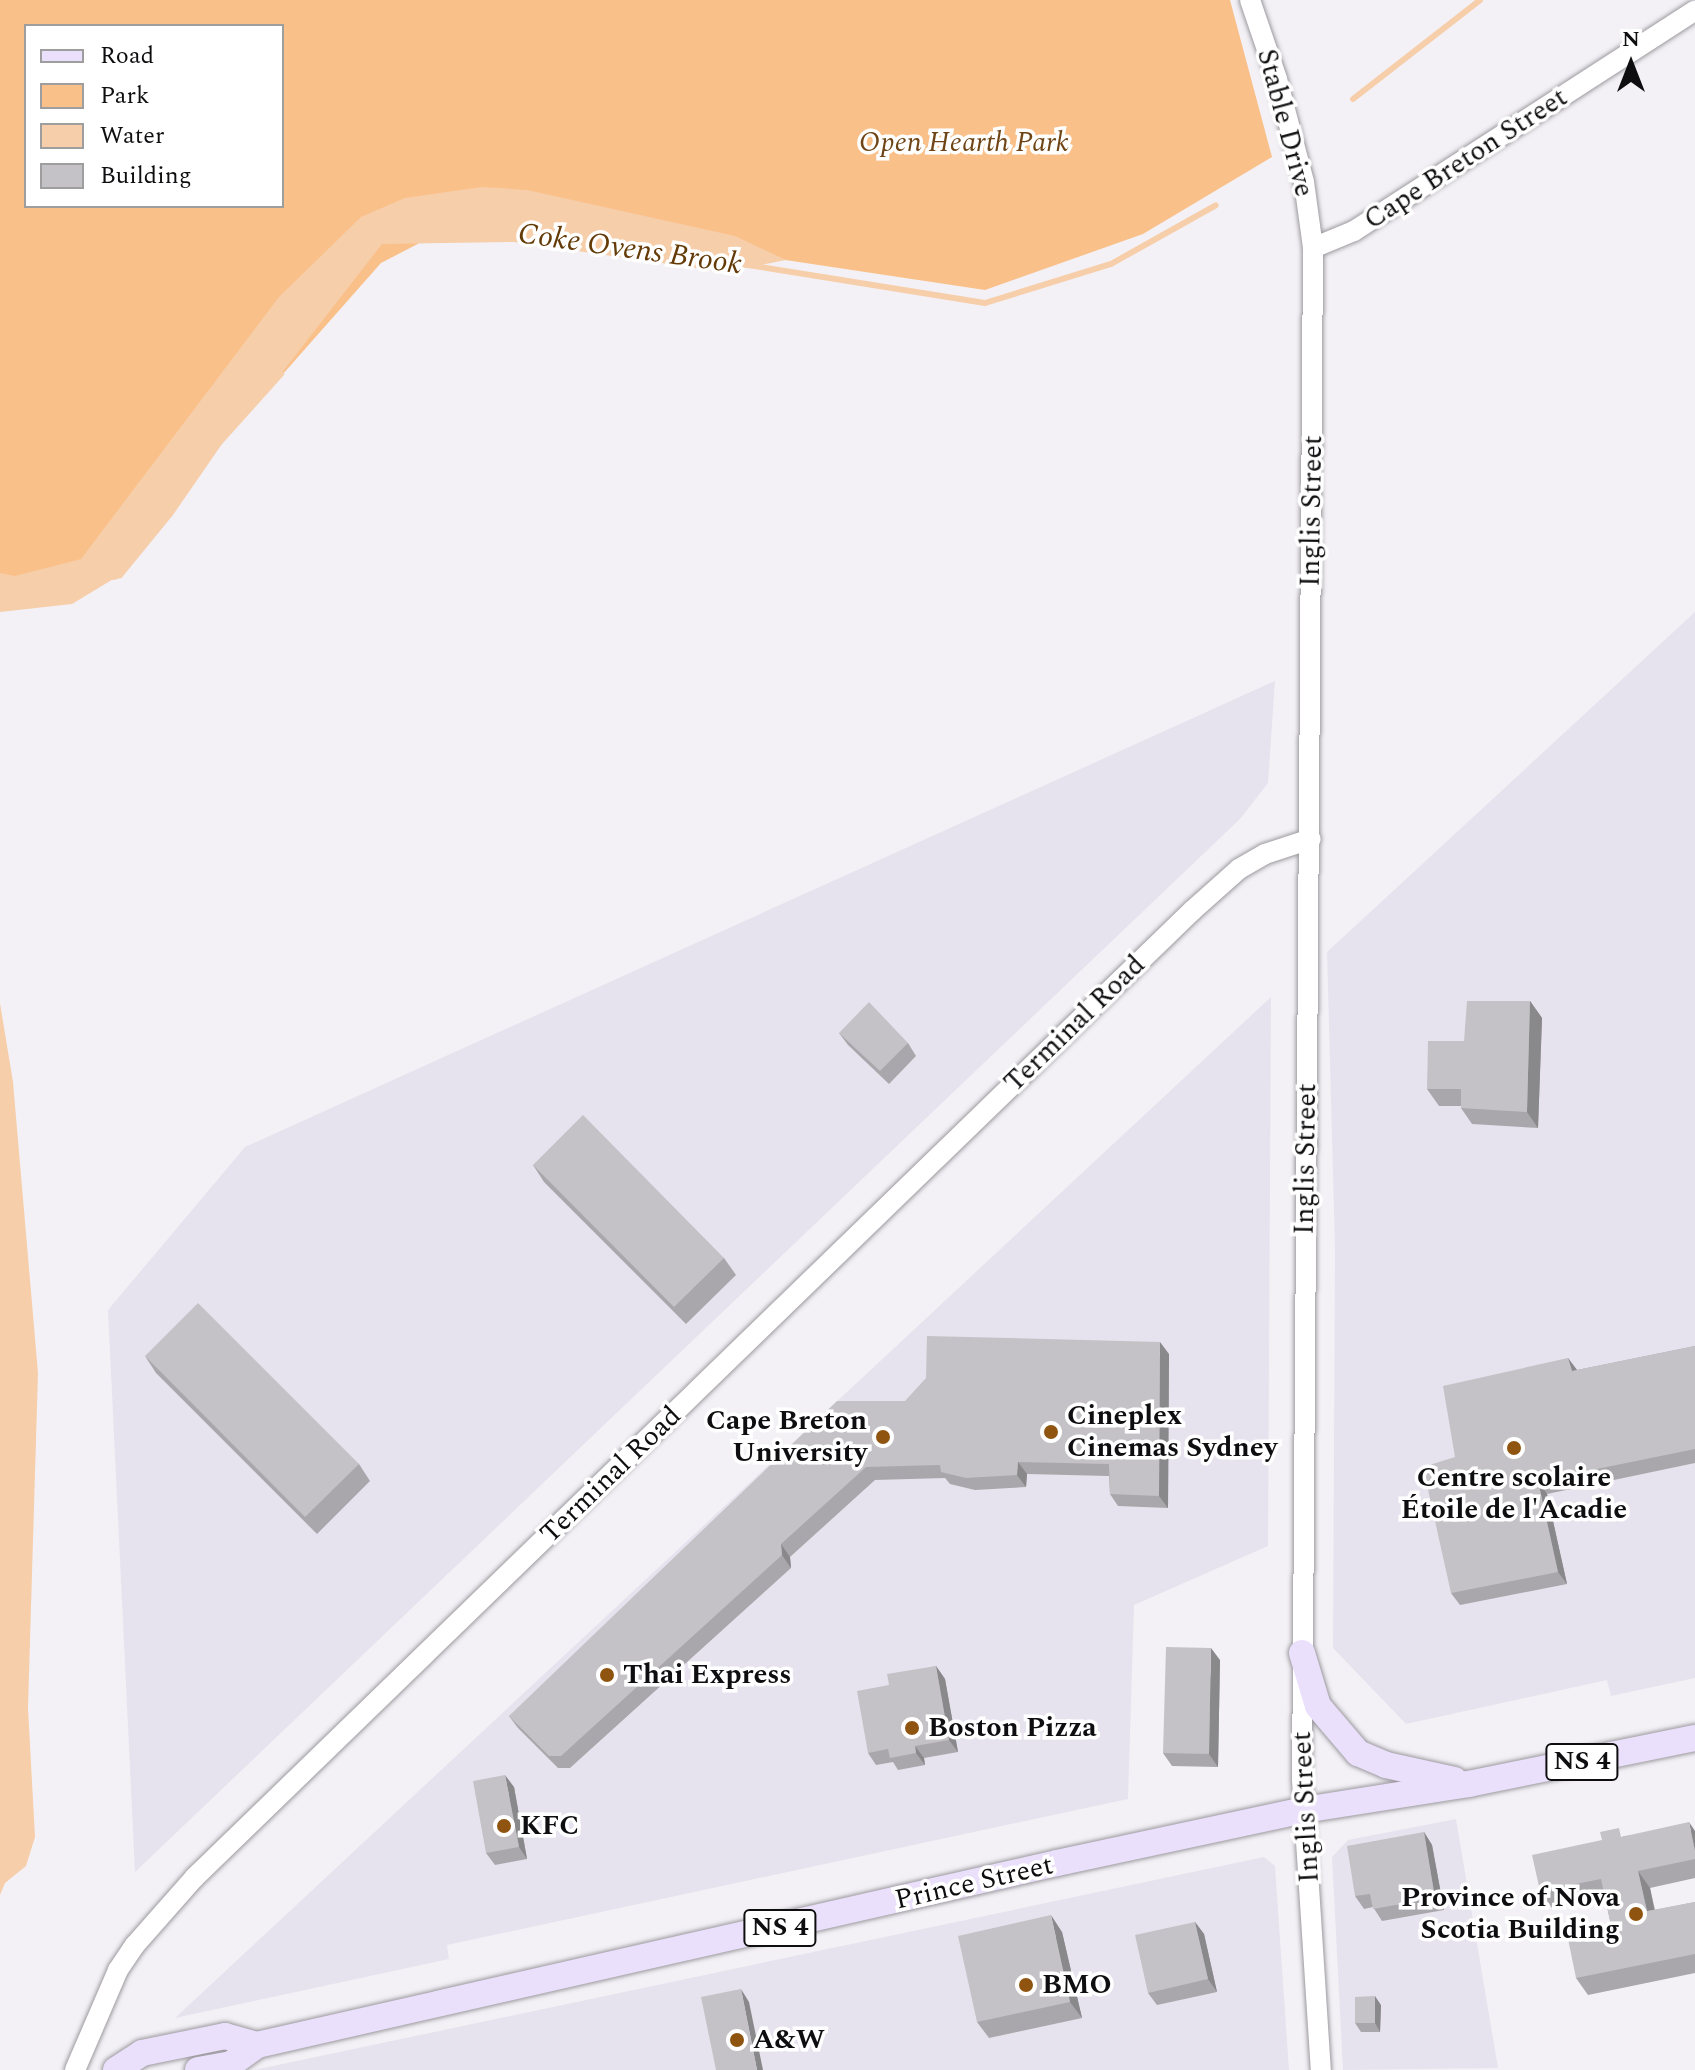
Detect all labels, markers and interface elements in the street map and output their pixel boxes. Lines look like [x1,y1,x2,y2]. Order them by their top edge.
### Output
text: N [1622,23,1640,56]
legend [24,24,284,208]
north arrow [1591,24,1671,104]
text: Road [100,38,154,74]
street label: Stable Drive [1249,45,1321,201]
text: Park [100,78,150,114]
street label: Cape Breton Street [1358,81,1574,237]
text: Water [100,118,164,154]
park label: Open Hearth Park [859,126,1069,160]
text: Building [100,158,192,194]
water label: Coke Ovens Brook [516,215,744,283]
street label: Inglis Street [1294,435,1330,587]
street label: Terminal Road [998,948,1152,1100]
street label: Inglis Street [1288,1083,1324,1235]
street label: Terminal Road [534,1399,688,1551]
place label: Cineplex Cinemas Sydney [1067,1399,1277,1465]
place label: Cape Breton University [706,1404,867,1470]
marker: Cineplex Cinemas Sydney [1042,1423,1060,1441]
marker: Cape Breton University [874,1428,892,1446]
marker: Centre scolaire Étoile de l'Acadie [1505,1439,1523,1457]
place label: Centre scolaire Étoile de l'Acadie [1401,1461,1627,1527]
place label: Thai Express [623,1658,792,1692]
marker: Thai Express [598,1666,616,1684]
place label: Boston Pizza [928,1711,1097,1745]
marker: Boston Pizza [903,1719,921,1737]
street label: Inglis Street [1285,1730,1327,1884]
road number: NS 4 [1544,1740,1620,1784]
place label: KFC [520,1809,579,1843]
marker: KFC [495,1817,513,1835]
street label: Prince Street [892,1848,1056,1918]
place label: Province of Nova Scotia Building [1401,1881,1620,1947]
marker: Province of Nova Scotia Building [1627,1905,1645,1923]
road number: NS 4 [742,1906,818,1950]
place label: BMO [1042,1968,1112,2002]
marker: BMO [1017,1976,1035,1994]
place label: A&W [753,2023,825,2057]
marker: A&W [728,2031,746,2049]

